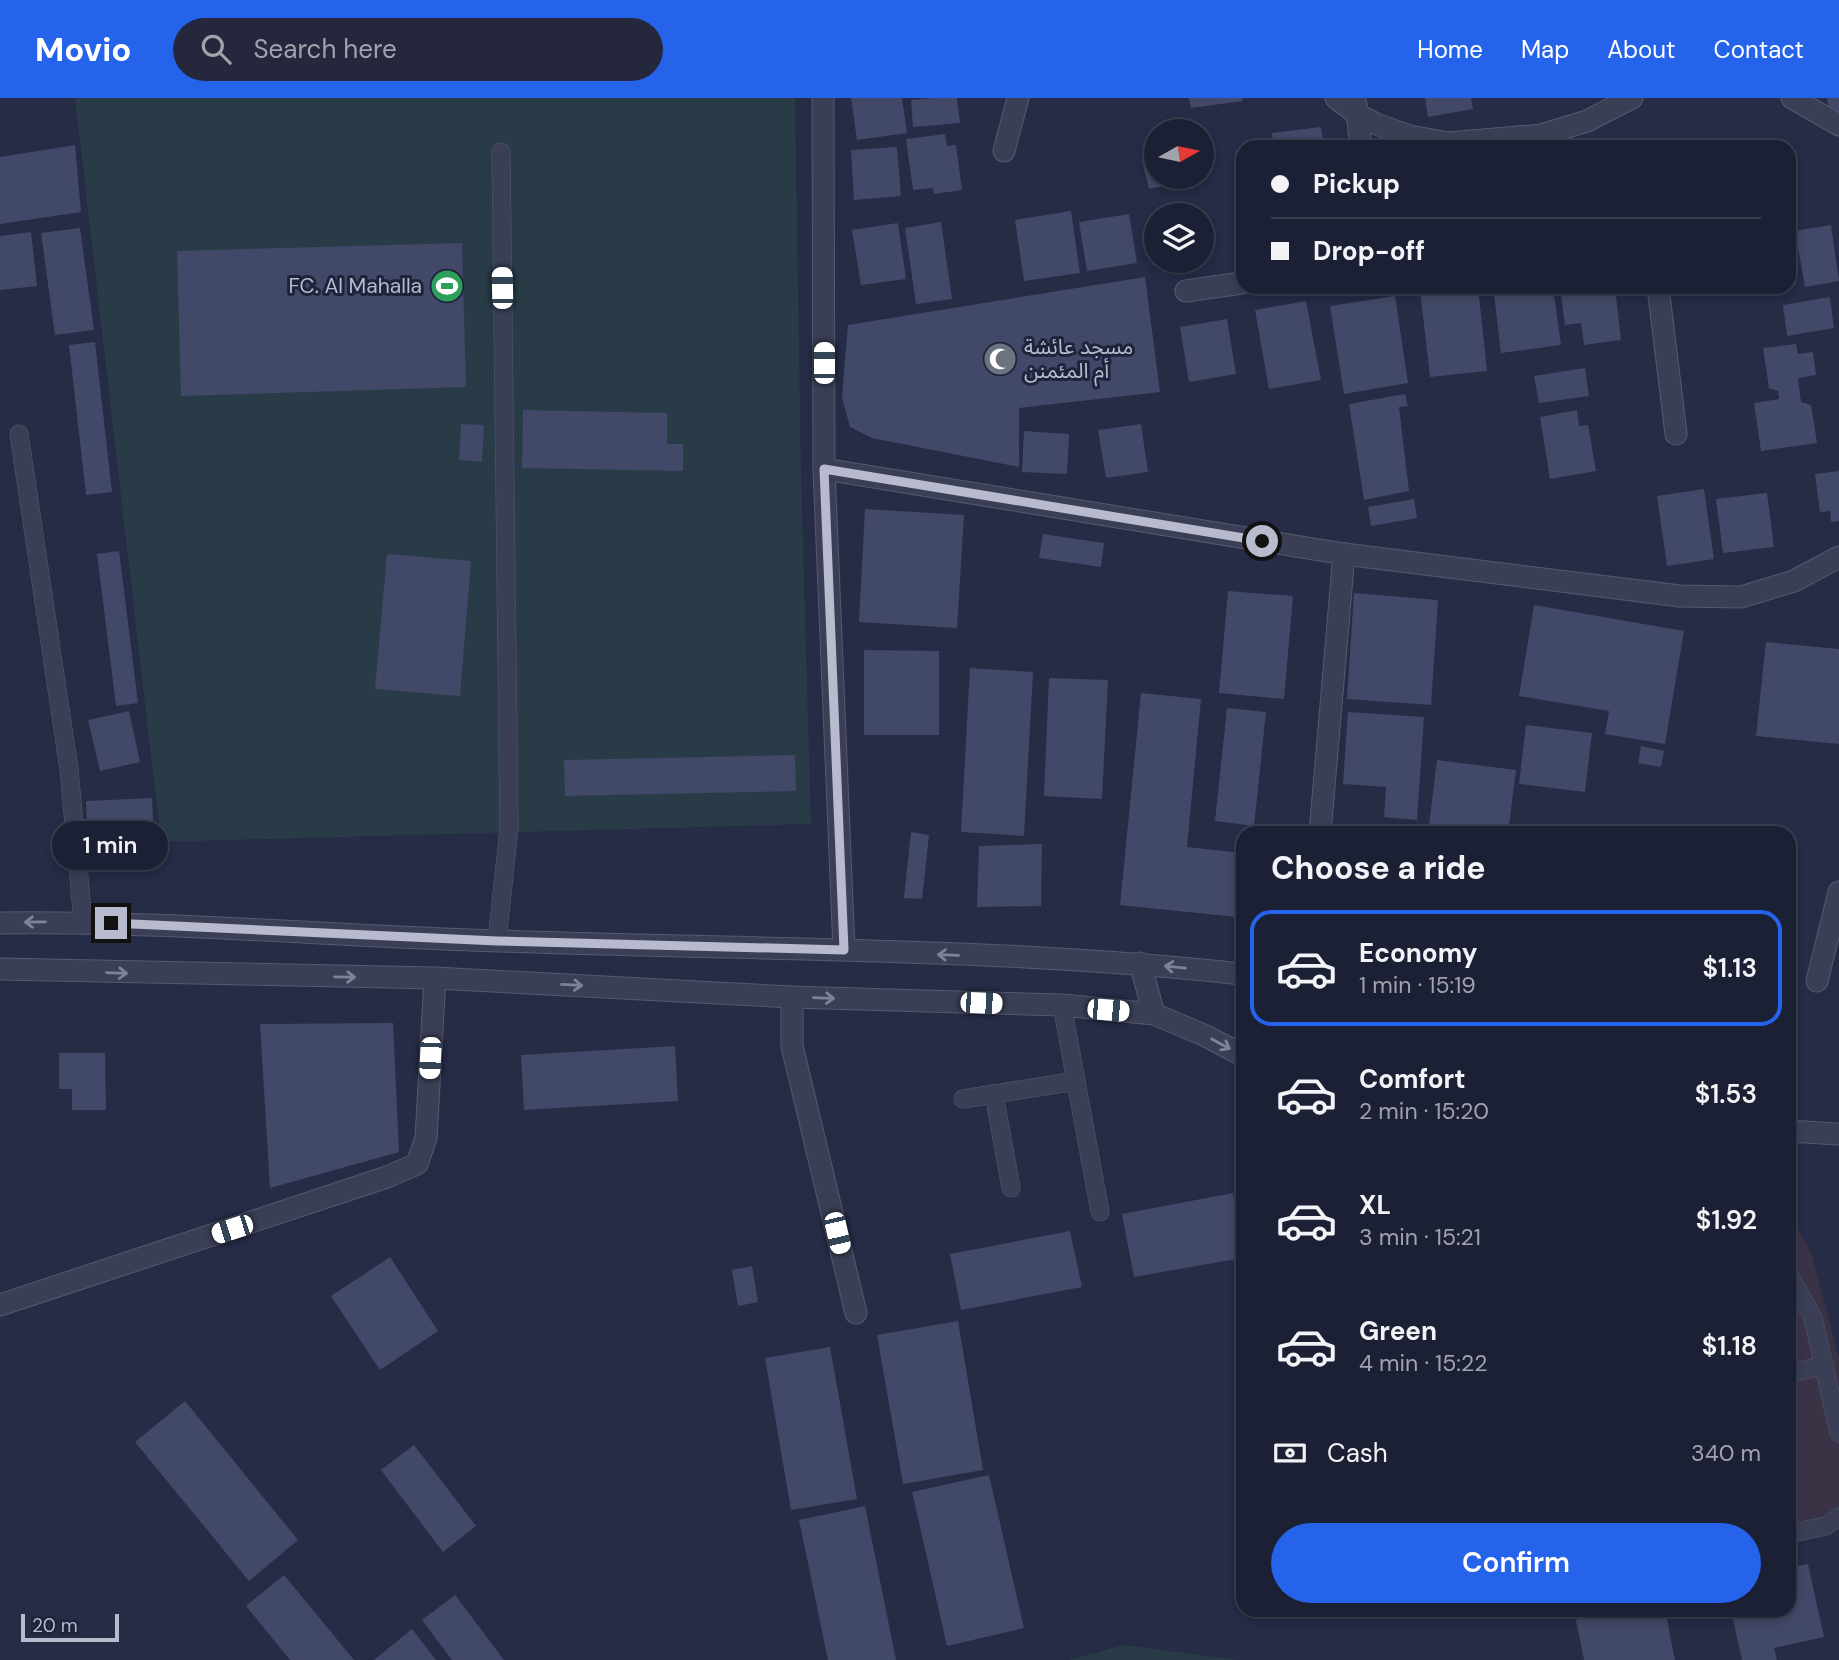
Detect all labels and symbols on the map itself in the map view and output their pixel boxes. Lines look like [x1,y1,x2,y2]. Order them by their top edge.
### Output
north arrow [1144,119,1214,189]
sports icon: FC. Al Mahalla [428,267,466,305]
car [492,267,513,309]
place label: FC. Al Mahalla [288,272,422,300]
place label: مسجد عائشة أم المئمنن [1024,333,1133,387]
mosque icon: مسجد عائشة أم المئمنن [981,340,1019,378]
car [814,342,835,384]
route start [1246,525,1278,557]
callout: 1 min [53,822,169,870]
route end [95,907,127,939]
one-way arrow [23,916,46,929]
one-way arrow [936,948,959,961]
one-way arrow [1164,960,1186,973]
one-way arrow [105,966,128,979]
one-way arrow [333,970,356,984]
one-way arrow [560,979,583,992]
one-way arrow [812,991,835,1004]
car [960,992,1003,1014]
car [1087,998,1130,1022]
car [419,1036,442,1080]
one-way arrow [1210,1038,1231,1051]
car [823,1210,852,1256]
car [209,1213,256,1245]
scale bar [21,1611,119,1643]

